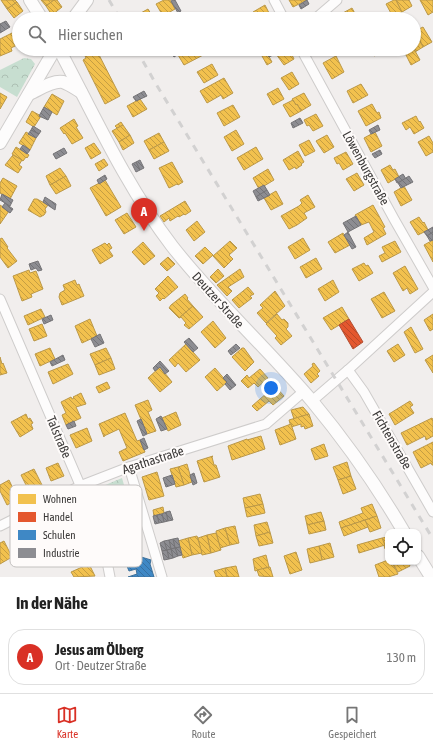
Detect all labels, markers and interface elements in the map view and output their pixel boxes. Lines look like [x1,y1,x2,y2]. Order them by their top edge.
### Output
search box [12,12,421,56]
icon: search [26,23,48,45]
text: Hier suchen [58,26,123,43]
street label: Löwenburgstraße [339,128,393,208]
pin: A [131,198,157,231]
street label: Deutzer Straße [189,269,247,331]
your location [261,378,281,398]
street label: Fichtenstraße [369,408,415,472]
street label: Talstraße [43,414,75,460]
street label: Agathastraße [120,443,186,477]
legend [10,485,142,567]
text: Wohnen [43,493,77,505]
text: Handel [43,511,73,523]
text: Schulen [43,529,75,541]
map controls [385,529,421,565]
button: locate [385,529,421,565]
text: Industrie [43,547,80,559]
text: In der Nähe [16,593,88,613]
text: Jesus am Ölberg [55,641,143,658]
text: A [27,650,33,665]
text: 130 m [387,650,416,665]
text: Ort · Deutzer Straße [55,658,147,673]
tab: Karte [56,704,78,740]
tab: Route [191,704,215,740]
tab: Gespeichert [328,704,377,740]

